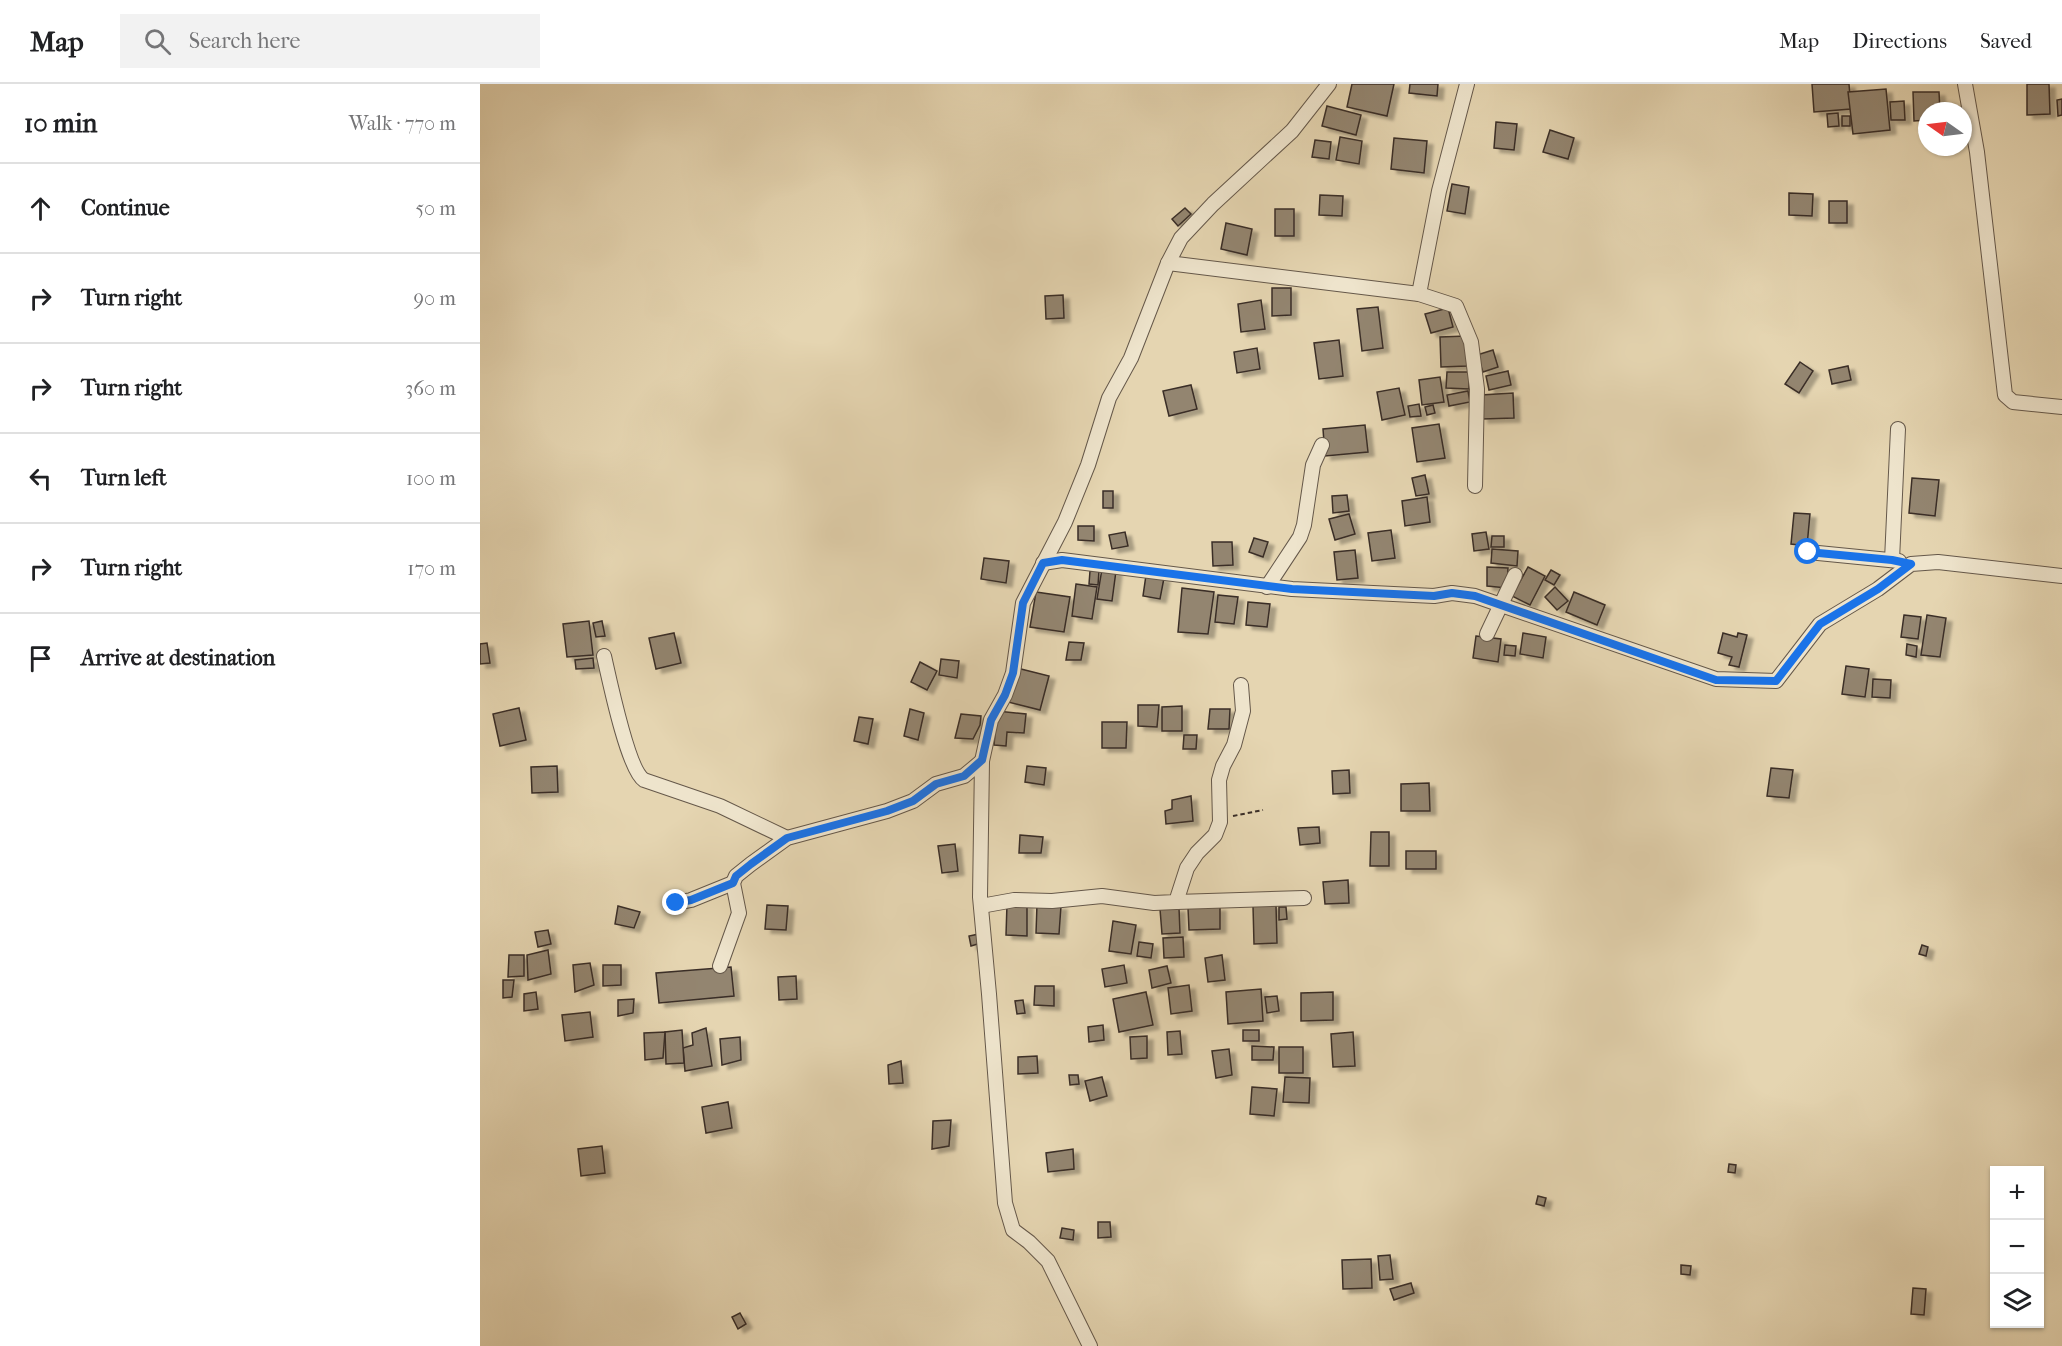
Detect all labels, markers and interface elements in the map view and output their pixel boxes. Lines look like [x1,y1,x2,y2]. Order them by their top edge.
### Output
search box [120,14,540,68]
text: Map [30,25,84,58]
icon: search [141,25,174,58]
text: Search here [189,28,300,54]
text: Map [1779,29,1819,53]
text: Directions [1852,29,1947,53]
text: Saved [1980,29,2032,53]
north arrow [1918,102,1972,156]
text: 10 min [24,108,97,139]
text: Walk · 770 m [349,112,456,135]
icon: ahead [24,192,57,225]
text: Continue [81,195,170,221]
text: 50 m [415,197,456,220]
icon: right [24,282,57,315]
text: Turn right [81,285,182,311]
text: 90 m [414,287,456,310]
icon: right [24,372,57,405]
text: Turn right [81,375,182,401]
text: 360 m [405,377,456,400]
icon: left [24,462,57,495]
text: Turn left [81,465,167,491]
text: 100 m [406,467,456,490]
route start [1794,538,1820,564]
icon: right [24,552,57,585]
text: Turn right [81,555,182,581]
text: 170 m [407,557,456,580]
icon: arrive [24,642,57,675]
text: Arrive at destination [81,645,275,671]
route end [662,889,688,915]
map controls [1990,1166,2044,1328]
button: + [1990,1166,2044,1220]
button: − [1990,1220,2044,1274]
button: layers [1990,1274,2044,1328]

